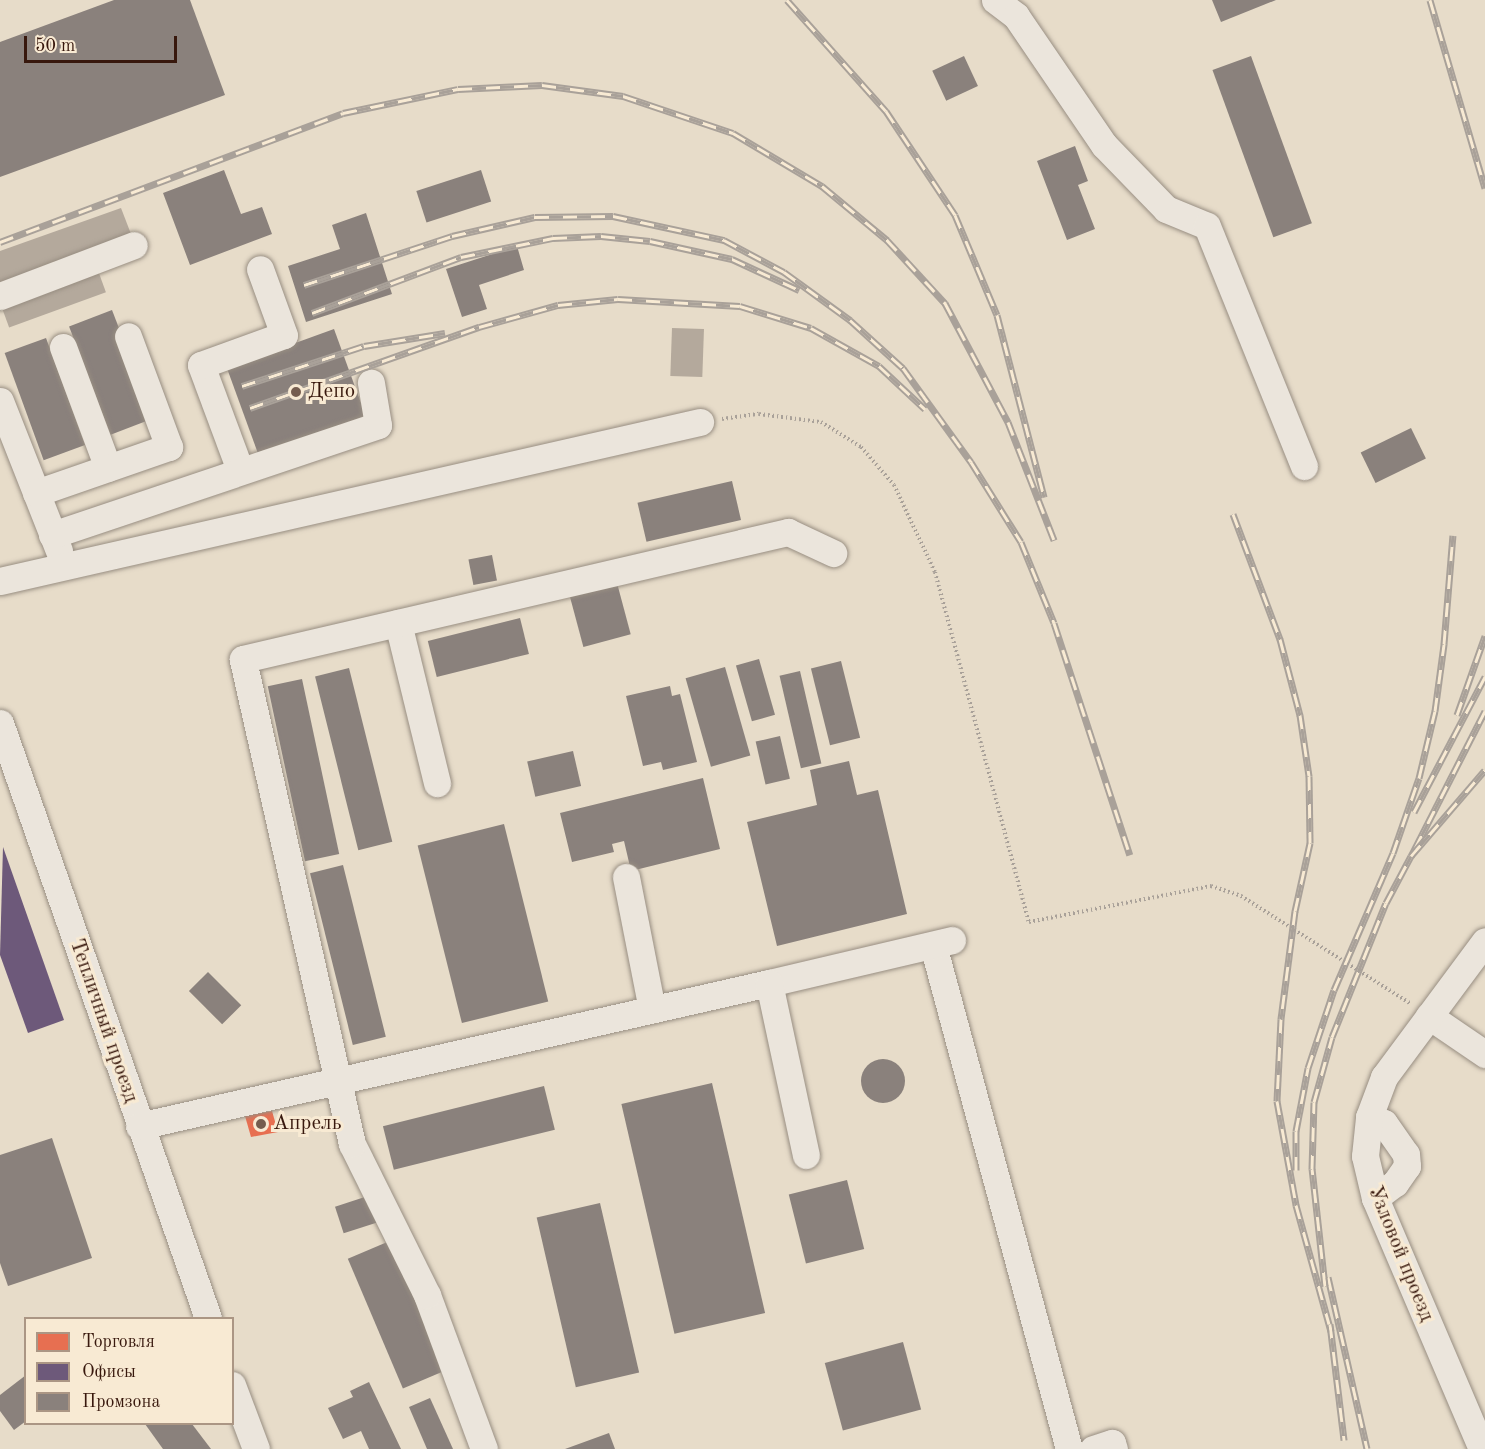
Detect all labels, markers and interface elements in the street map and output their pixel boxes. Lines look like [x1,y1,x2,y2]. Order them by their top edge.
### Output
scale bar [27,24,180,62]
text: 50 m [35,37,75,55]
place label: Депо [308,379,355,405]
marker: Депо [289,385,303,399]
street label: Тепличный проезд [63,936,143,1106]
place label: Апрель [273,1111,341,1137]
marker: Апрель [254,1117,268,1131]
street label: Узловой проезд [1361,1183,1439,1325]
legend [24,1317,234,1425]
text: Торговля [82,1333,155,1351]
text: Офисы [82,1363,136,1381]
text: Промзона [82,1393,160,1411]

